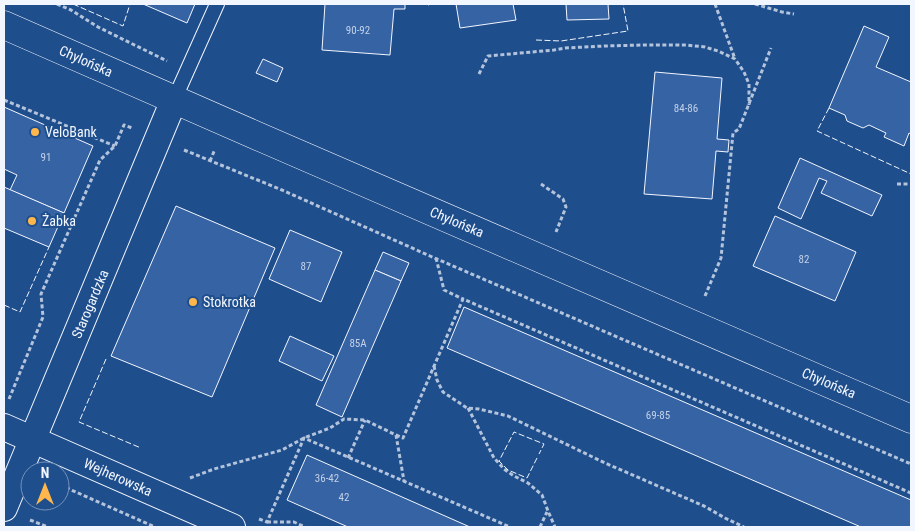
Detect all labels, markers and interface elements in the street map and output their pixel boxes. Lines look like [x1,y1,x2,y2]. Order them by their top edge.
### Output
house number: 90-92 [346,24,370,37]
street label: Chylońska [57,42,115,80]
house number: 84-86 [674,102,698,115]
place label: VeloBank [45,124,97,140]
marker: VeloBank [29,126,41,138]
house number: 91 [41,151,51,164]
street label: Chylońska [428,204,486,240]
place label: Żabka [42,213,76,229]
marker: Żabka [26,215,38,227]
house number: 82 [799,253,809,266]
house number: 87 [301,260,311,273]
street label: Starogardzka [68,267,112,341]
place label: Stokrotka [203,294,256,310]
marker: Stokrotka [187,296,199,308]
house number: 85A [349,337,367,350]
street label: Chylońska [800,365,858,401]
house number: 69-85 [646,409,670,422]
street label: Wejherowska [81,455,155,499]
north arrow [20,461,70,511]
text: N [41,465,49,481]
house number: 36-42 [315,472,339,485]
house number: 42 [339,491,349,504]

